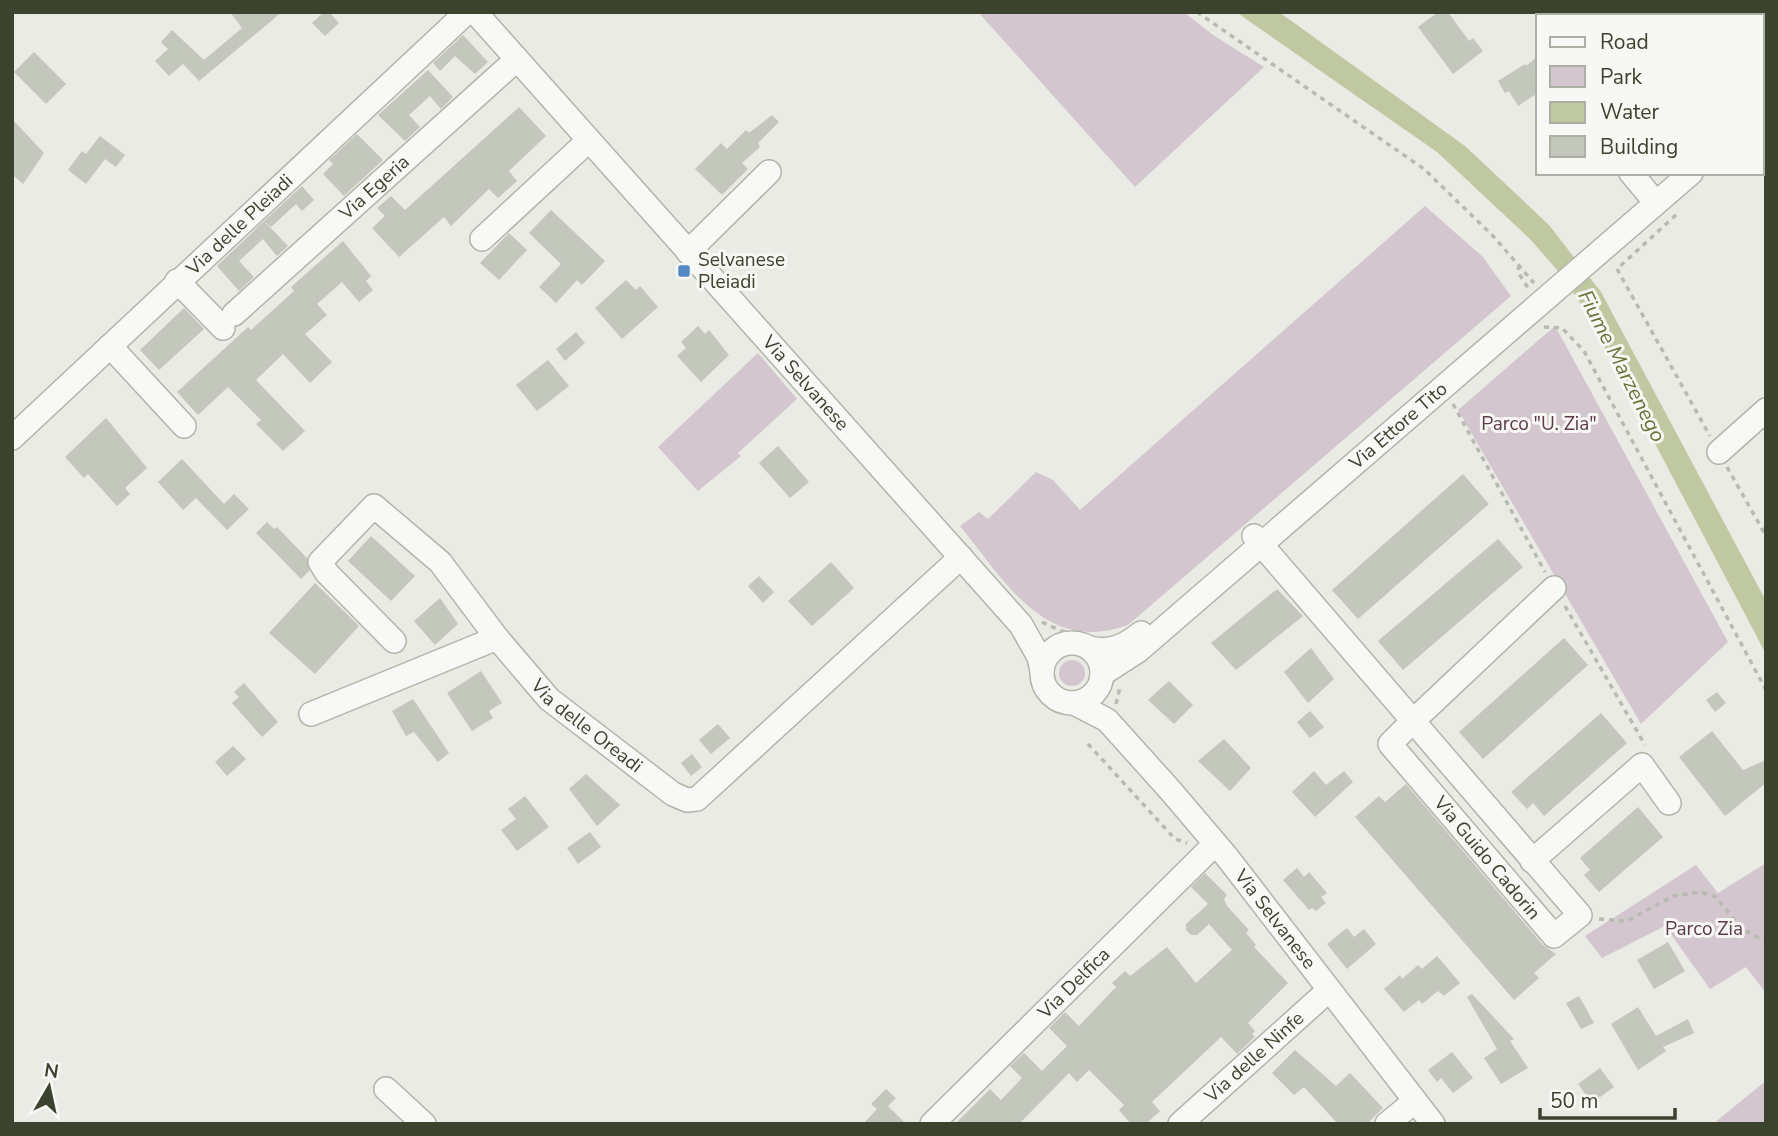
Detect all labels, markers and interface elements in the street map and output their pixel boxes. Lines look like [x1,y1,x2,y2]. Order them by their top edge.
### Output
legend [1536,14,1764,175]
text: Road [1600,28,1649,56]
text: Park [1600,63,1642,91]
text: Water [1600,98,1659,126]
text: Building [1600,133,1678,161]
street label: Via Egeria [333,149,415,227]
street label: Via delle Pleiadi [180,168,299,282]
place label: Selvanese Pleiadi [698,247,785,295]
marker: Selvanese Pleiadi [676,263,692,279]
water label: Fiume Marzenego [1572,285,1672,447]
street label: Via Selvanese [755,329,855,436]
street label: Via Ettore Tito [1343,376,1453,476]
park label: Parco "U. Zia" [1481,411,1597,437]
street label: Via delle Oreadi [524,673,648,779]
street label: Via Guido Cadorin [1427,790,1546,925]
street label: Via Selvanese [1228,863,1322,975]
park label: Parco Zia [1665,916,1743,942]
street label: Via Delfica [1032,942,1116,1026]
street label: Via delle Ninfe [1198,1006,1310,1109]
north arrow [14,1052,84,1122]
text: N [42,1057,61,1085]
scale bar [1540,1076,1675,1120]
text: 50 m [1550,1087,1599,1115]

